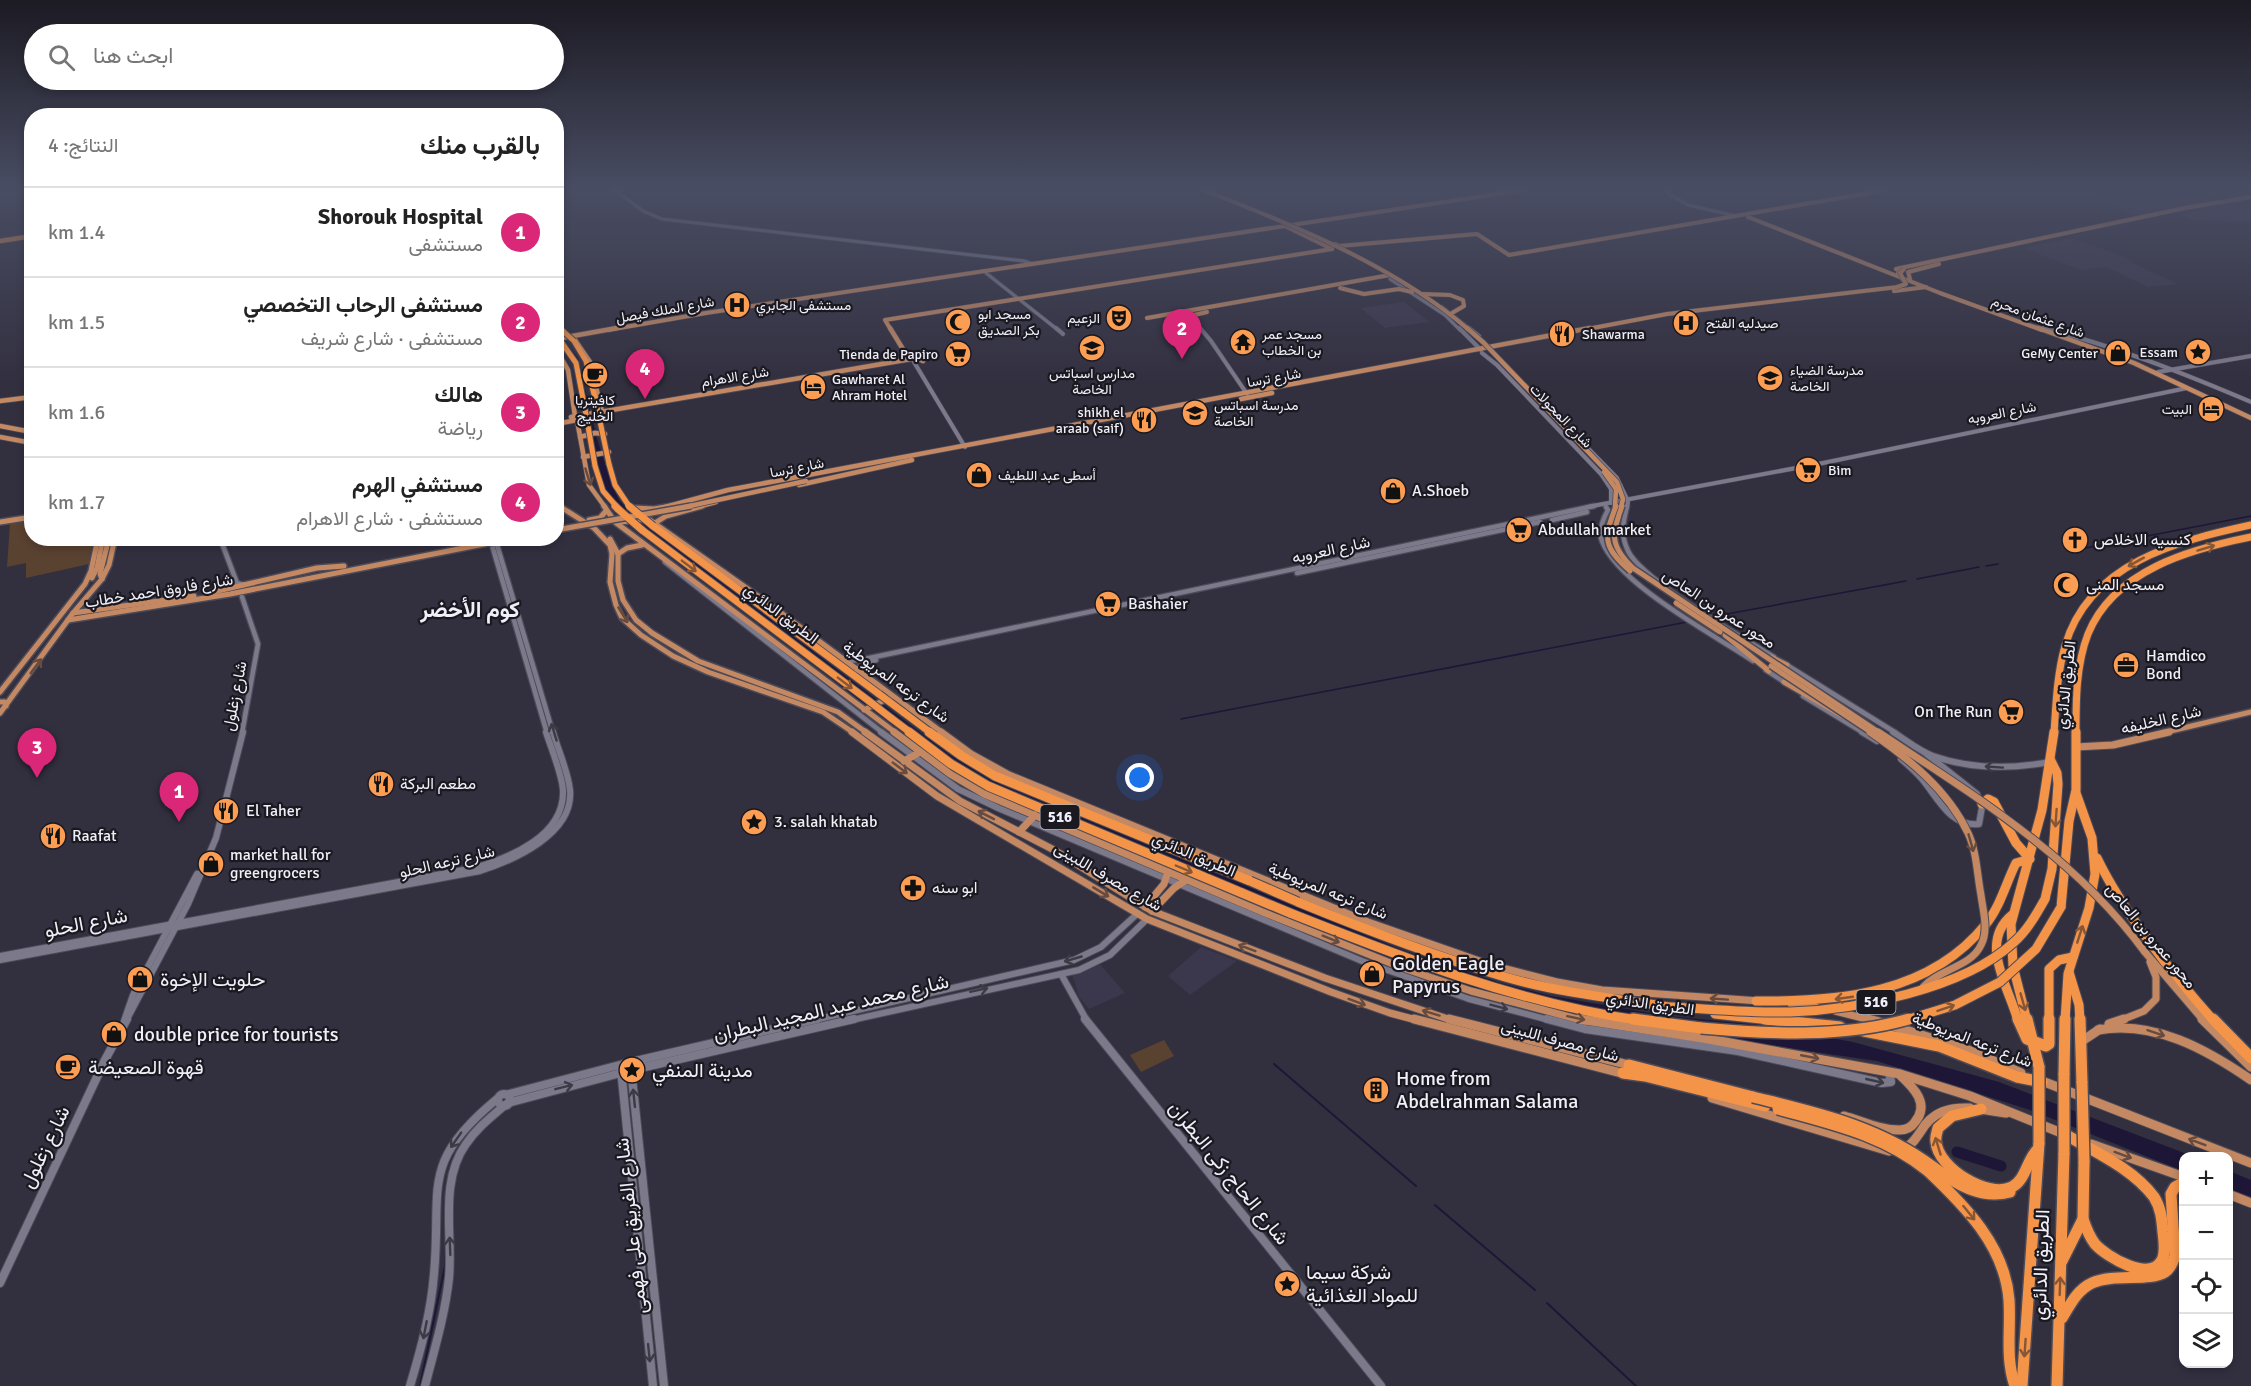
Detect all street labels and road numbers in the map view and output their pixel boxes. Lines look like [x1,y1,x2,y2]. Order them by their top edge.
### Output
street label: شارع عثمان محرم [1989,292,2087,344]
street label: شارع الملك فيصل [614,293,716,329]
street label: شارع الاهرام [700,363,770,393]
street label: شارع ترسا [1246,365,1303,393]
street label: شارع المحولات [1525,380,1596,453]
street label: شارع العروبه [1966,398,2038,430]
street label: شارع ترسا [769,454,826,484]
street label: شارع العروبه [1290,532,1372,569]
street label: محور عمرو بن العاص [1659,565,1779,653]
street label: شارع فاروق احمد خطاب [84,569,235,614]
street label: الطريق الدائري [738,579,823,651]
street label: شارع ترعه المريوطية [838,637,953,728]
street label: الطريق الدائري [2051,640,2084,731]
street label: شارع زغلول [218,659,253,733]
street label: شارع الخليفه [2119,701,2203,740]
road number: 516 [1040,805,1080,829]
street label: الطريق الدائري [1148,828,1239,884]
street label: شارع مصرف اللبينى [1050,838,1165,917]
street label: شارع ترعه الحلو [397,841,497,884]
street label: شارع ترعه المريوطية [1265,858,1391,925]
street label: محور عمرو بن العاص [2101,879,2201,993]
street label: شارع الحلو [42,903,130,944]
street label: شارع محمد عبد المجيد البطران [711,969,951,1048]
street label: الطريق الدائري [1604,988,1695,1023]
road number: 516 [1856,990,1896,1014]
street label: شارع ترعه المريوطية [1909,1008,2035,1073]
street label: شارع مصرف اللبينى [1499,1016,1621,1067]
street label: شارع الحاج زكى البطران [1162,1096,1295,1251]
street label: شارع زغلول [14,1102,77,1193]
street label: شارع الفريق على فهمى [609,1137,654,1315]
street label: الطريق الدائري [2027,1209,2059,1321]

